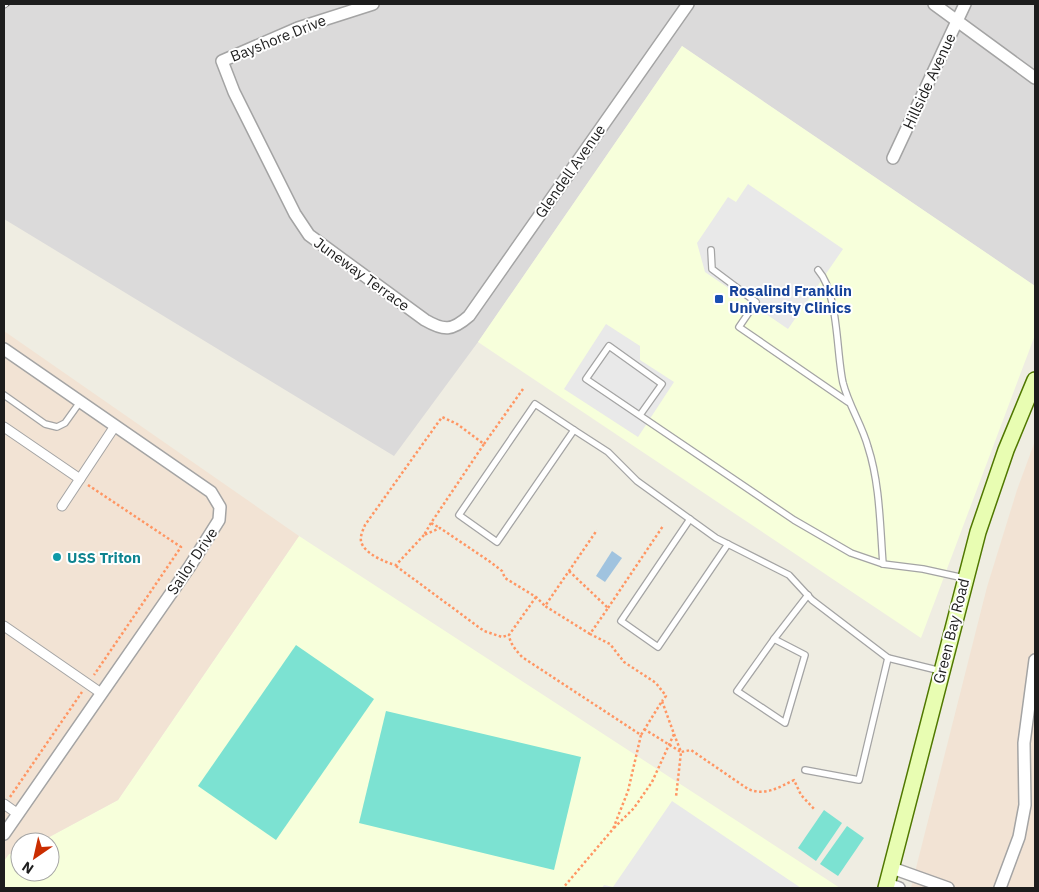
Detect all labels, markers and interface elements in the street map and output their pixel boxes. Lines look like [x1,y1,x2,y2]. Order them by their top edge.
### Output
street label: Bayshore Drive [227,10,329,66]
street label: Hillside Avenue [898,30,960,132]
street label: Glendell Avenue [531,121,609,221]
street label: Juneway Terrace [310,233,414,315]
place label: Rosalind Franklin University Clinics [729,281,852,317]
marker: Rosalind Franklin University Clinics [713,293,725,305]
street label: Sailor Drive [163,524,221,598]
place label: USS Triton [67,548,141,567]
marker: USS Triton [51,551,63,563]
street label: Green Bay Road [929,576,973,686]
north arrow [10,832,60,882]
text: N [18,857,37,878]

